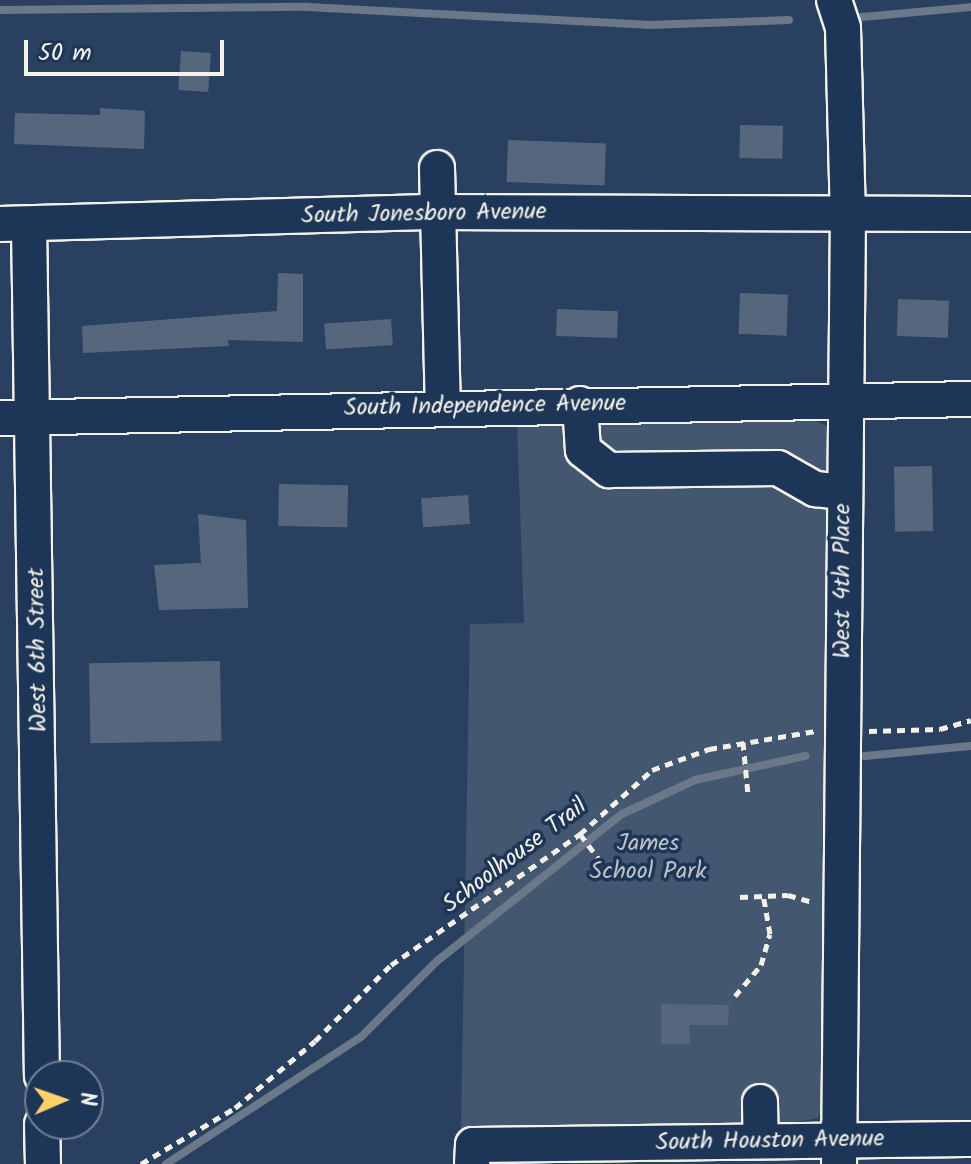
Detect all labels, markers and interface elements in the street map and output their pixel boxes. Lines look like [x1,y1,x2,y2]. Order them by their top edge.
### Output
scale bar [28,24,228,74]
text: 50 m [38,34,92,73]
street label: South Jonesboro Avenue [301,197,547,231]
street label: South Independence Avenue [344,389,626,423]
street label: West 4th Place [829,503,857,659]
street label: West 6th Street [22,567,54,733]
street label: Schoolhouse Trail [437,792,593,920]
park label: James School Park [589,830,707,886]
north arrow [24,1060,104,1140]
text: N [69,1092,104,1107]
street label: South Houston Avenue [655,1125,885,1157]

